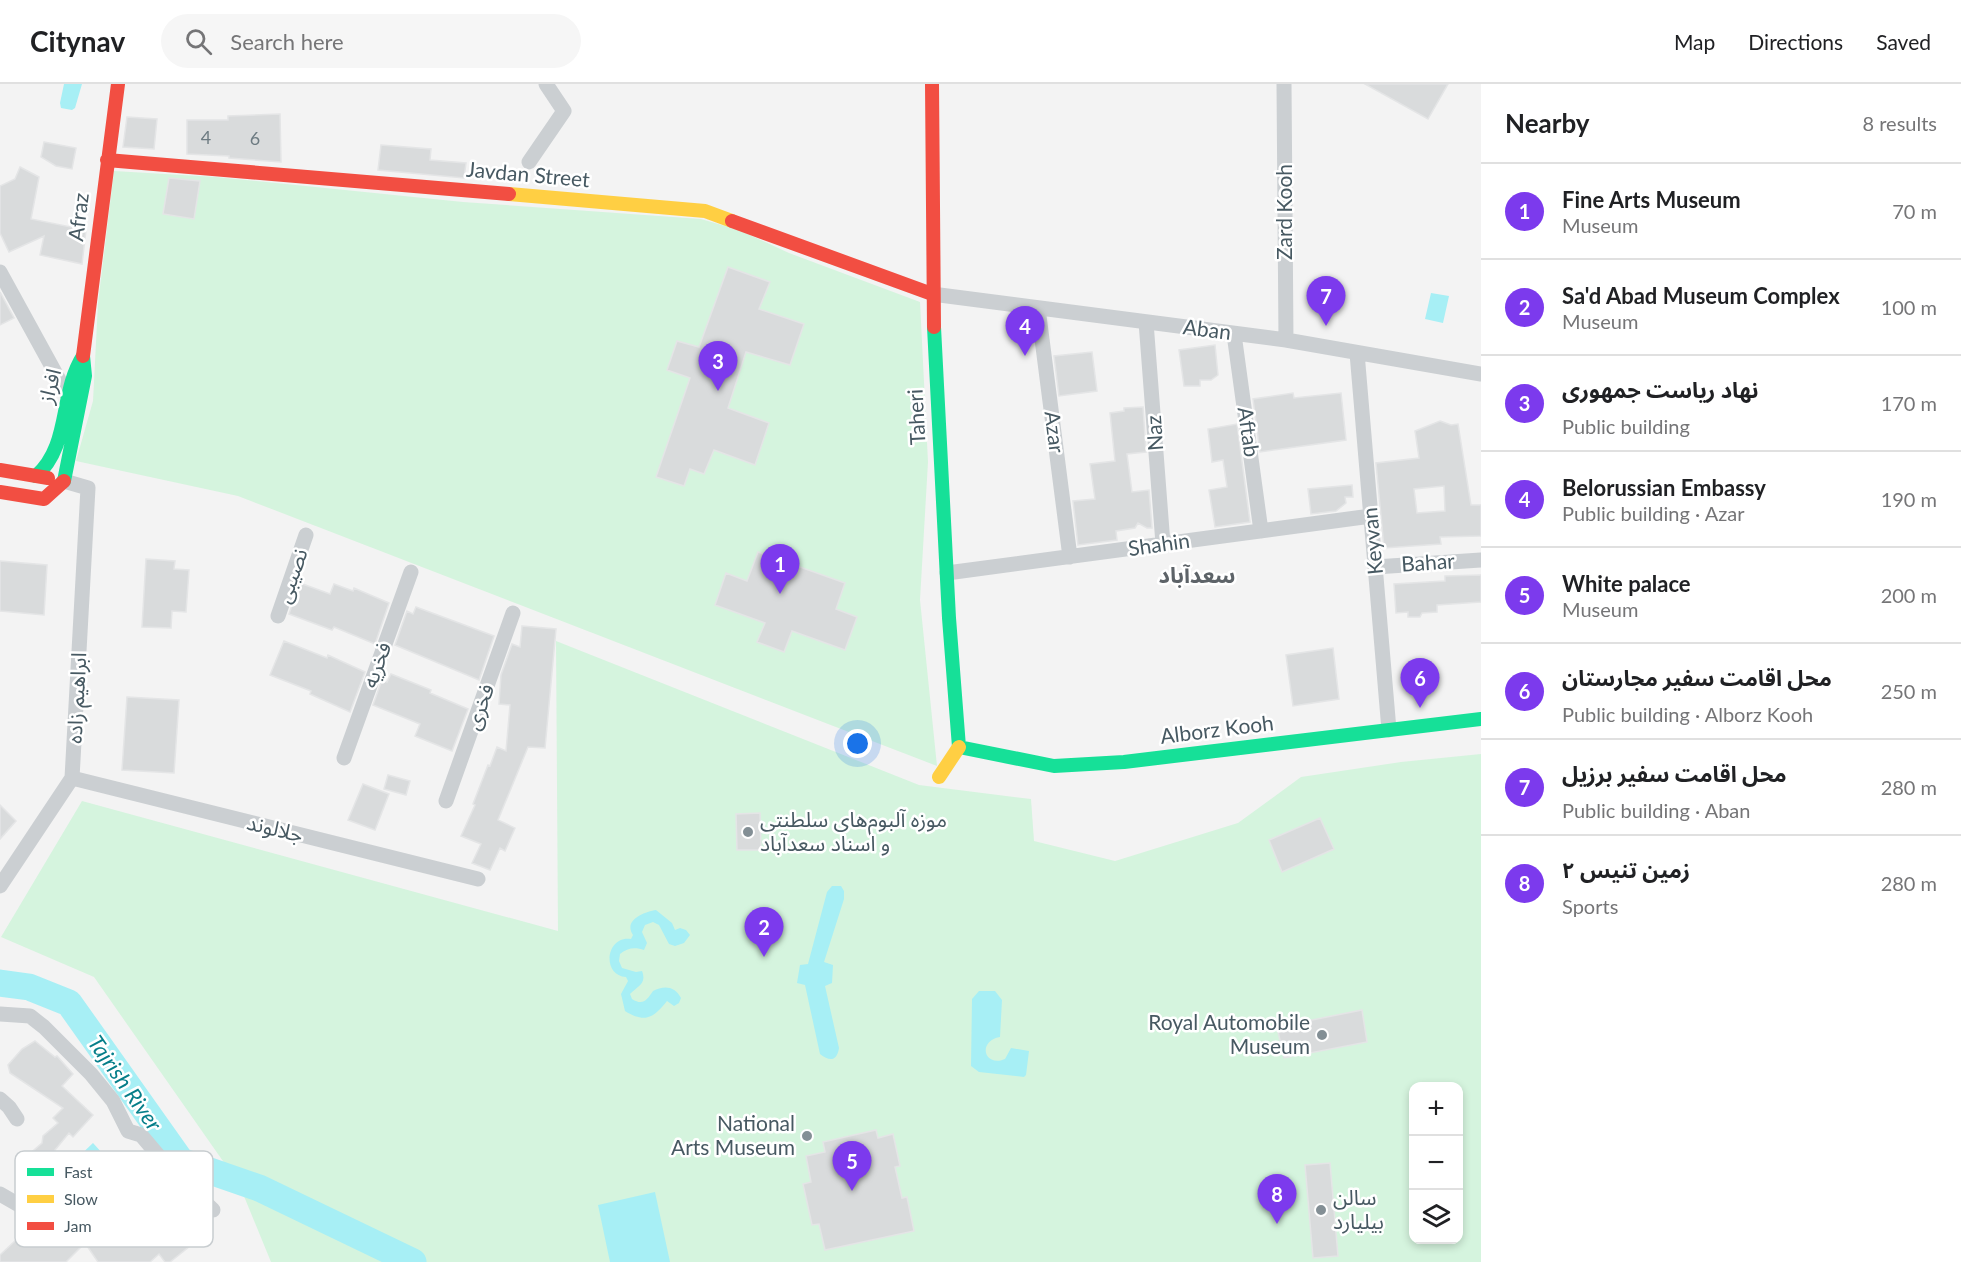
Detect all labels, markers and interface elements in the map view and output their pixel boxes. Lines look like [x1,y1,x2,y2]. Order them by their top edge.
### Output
search box [161,14,581,68]
text: Citynav [30,24,125,58]
icon: search [182,25,215,58]
text: Search here [230,28,344,55]
text: Map [1674,29,1715,54]
text: Directions [1748,29,1843,54]
text: Saved [1876,29,1931,54]
text: Nearby [1505,107,1590,139]
text: 8 results [1862,111,1937,135]
house number: 4 [201,126,211,148]
house number: 6 [250,127,260,149]
street label: Javdan Street [465,156,591,191]
street label: Zard Kooh [1271,164,1296,260]
text: Fine Arts Museum [1562,186,1741,213]
street label: Afraz [62,191,93,242]
text: 1 [1519,199,1530,223]
text: 70 m [1892,199,1937,223]
text: Museum [1562,213,1638,237]
pin: 7 [1306,276,1346,326]
text: Sa'd Abad Museum Complex [1562,282,1840,309]
text: 2 [1519,295,1530,319]
text: 100 m [1881,295,1937,319]
pin: 4 [1006,306,1044,356]
text: Museum [1562,309,1638,333]
street label: Aban [1182,313,1233,344]
pin: 3 [698,342,738,391]
street label: افراز [32,366,66,407]
text: نهاد ریاست جمهوری [1562,376,1759,403]
street label: Taheri [902,388,929,446]
text: 3 [1519,391,1530,415]
text: 170 m [1881,391,1937,415]
street label: Aftab [1234,405,1265,458]
street label: Azar [1041,410,1070,454]
street label: Naz [1140,414,1167,452]
text: Public building [1562,414,1690,438]
text: Belorussian Embassy [1562,474,1766,501]
text: 4 [1519,487,1530,511]
text: 190 m [1881,487,1937,511]
text: Public building · Azar [1562,501,1744,525]
street label: Keyvan [1356,506,1387,576]
street label: Shahin [1126,527,1191,560]
pin: 1 [760,544,800,594]
street label: نصیبی [270,545,312,606]
street label: Bahar [1400,547,1456,576]
district label: سعدآباد [1159,561,1235,588]
text: White palace [1562,570,1691,597]
text: 5 [1519,583,1530,607]
text: 200 m [1881,583,1937,607]
text: Museum [1562,597,1638,621]
street label: فخریه [356,638,396,691]
street label: ابراهیم زاده [61,652,94,744]
pin: 6 [1400,658,1440,708]
text: محل اقامت سفیر مجارستان [1562,664,1832,691]
text: 6 [1519,679,1530,703]
text: 250 m [1881,679,1937,703]
street label: فخری [459,680,499,733]
text: Public building · Alborz Kooh [1562,702,1813,726]
street label: Alborz Kooh [1159,709,1275,748]
your location [843,729,872,758]
text: محل اقامت سفیر برزیل [1562,760,1787,787]
text: 7 [1519,775,1530,799]
text: 280 m [1881,775,1937,799]
text: Public building · Aban [1562,798,1750,822]
place label: موزه آلبوم‌های سلطنتی و اسناد سعدآباد [760,806,947,856]
street label: جلالوند [244,809,306,848]
marker: موزه آلبوم‌های سلطنتی و اسناد سعدآباد [741,825,755,839]
text: زمین تنیس ۲ [1562,856,1690,883]
text: 8 [1519,871,1530,895]
text: 280 m [1881,871,1937,895]
text: Sports [1562,894,1618,918]
pin: 2 [744,908,783,957]
place label: Royal Automobile Museum [1148,1009,1310,1058]
marker: Royal Automobile Museum [1315,1028,1329,1042]
water label: Tajrish River [83,1030,168,1136]
map controls [1409,1082,1463,1244]
button: + [1409,1082,1463,1136]
place label: National Arts Museum [671,1110,795,1159]
marker: National Arts Museum [800,1129,814,1143]
button: − [1409,1136,1463,1190]
pin: 5 [832,1142,872,1191]
legend [15,1151,213,1247]
text: Fast [64,1162,93,1181]
pin: 8 [1258,1174,1296,1224]
place label: سالن بیلیارد [1333,1184,1384,1234]
text: Slow [64,1189,98,1208]
button: layers [1409,1190,1463,1244]
marker: سالن بیلیارد [1314,1203,1328,1217]
text: Jam [64,1216,92,1235]

